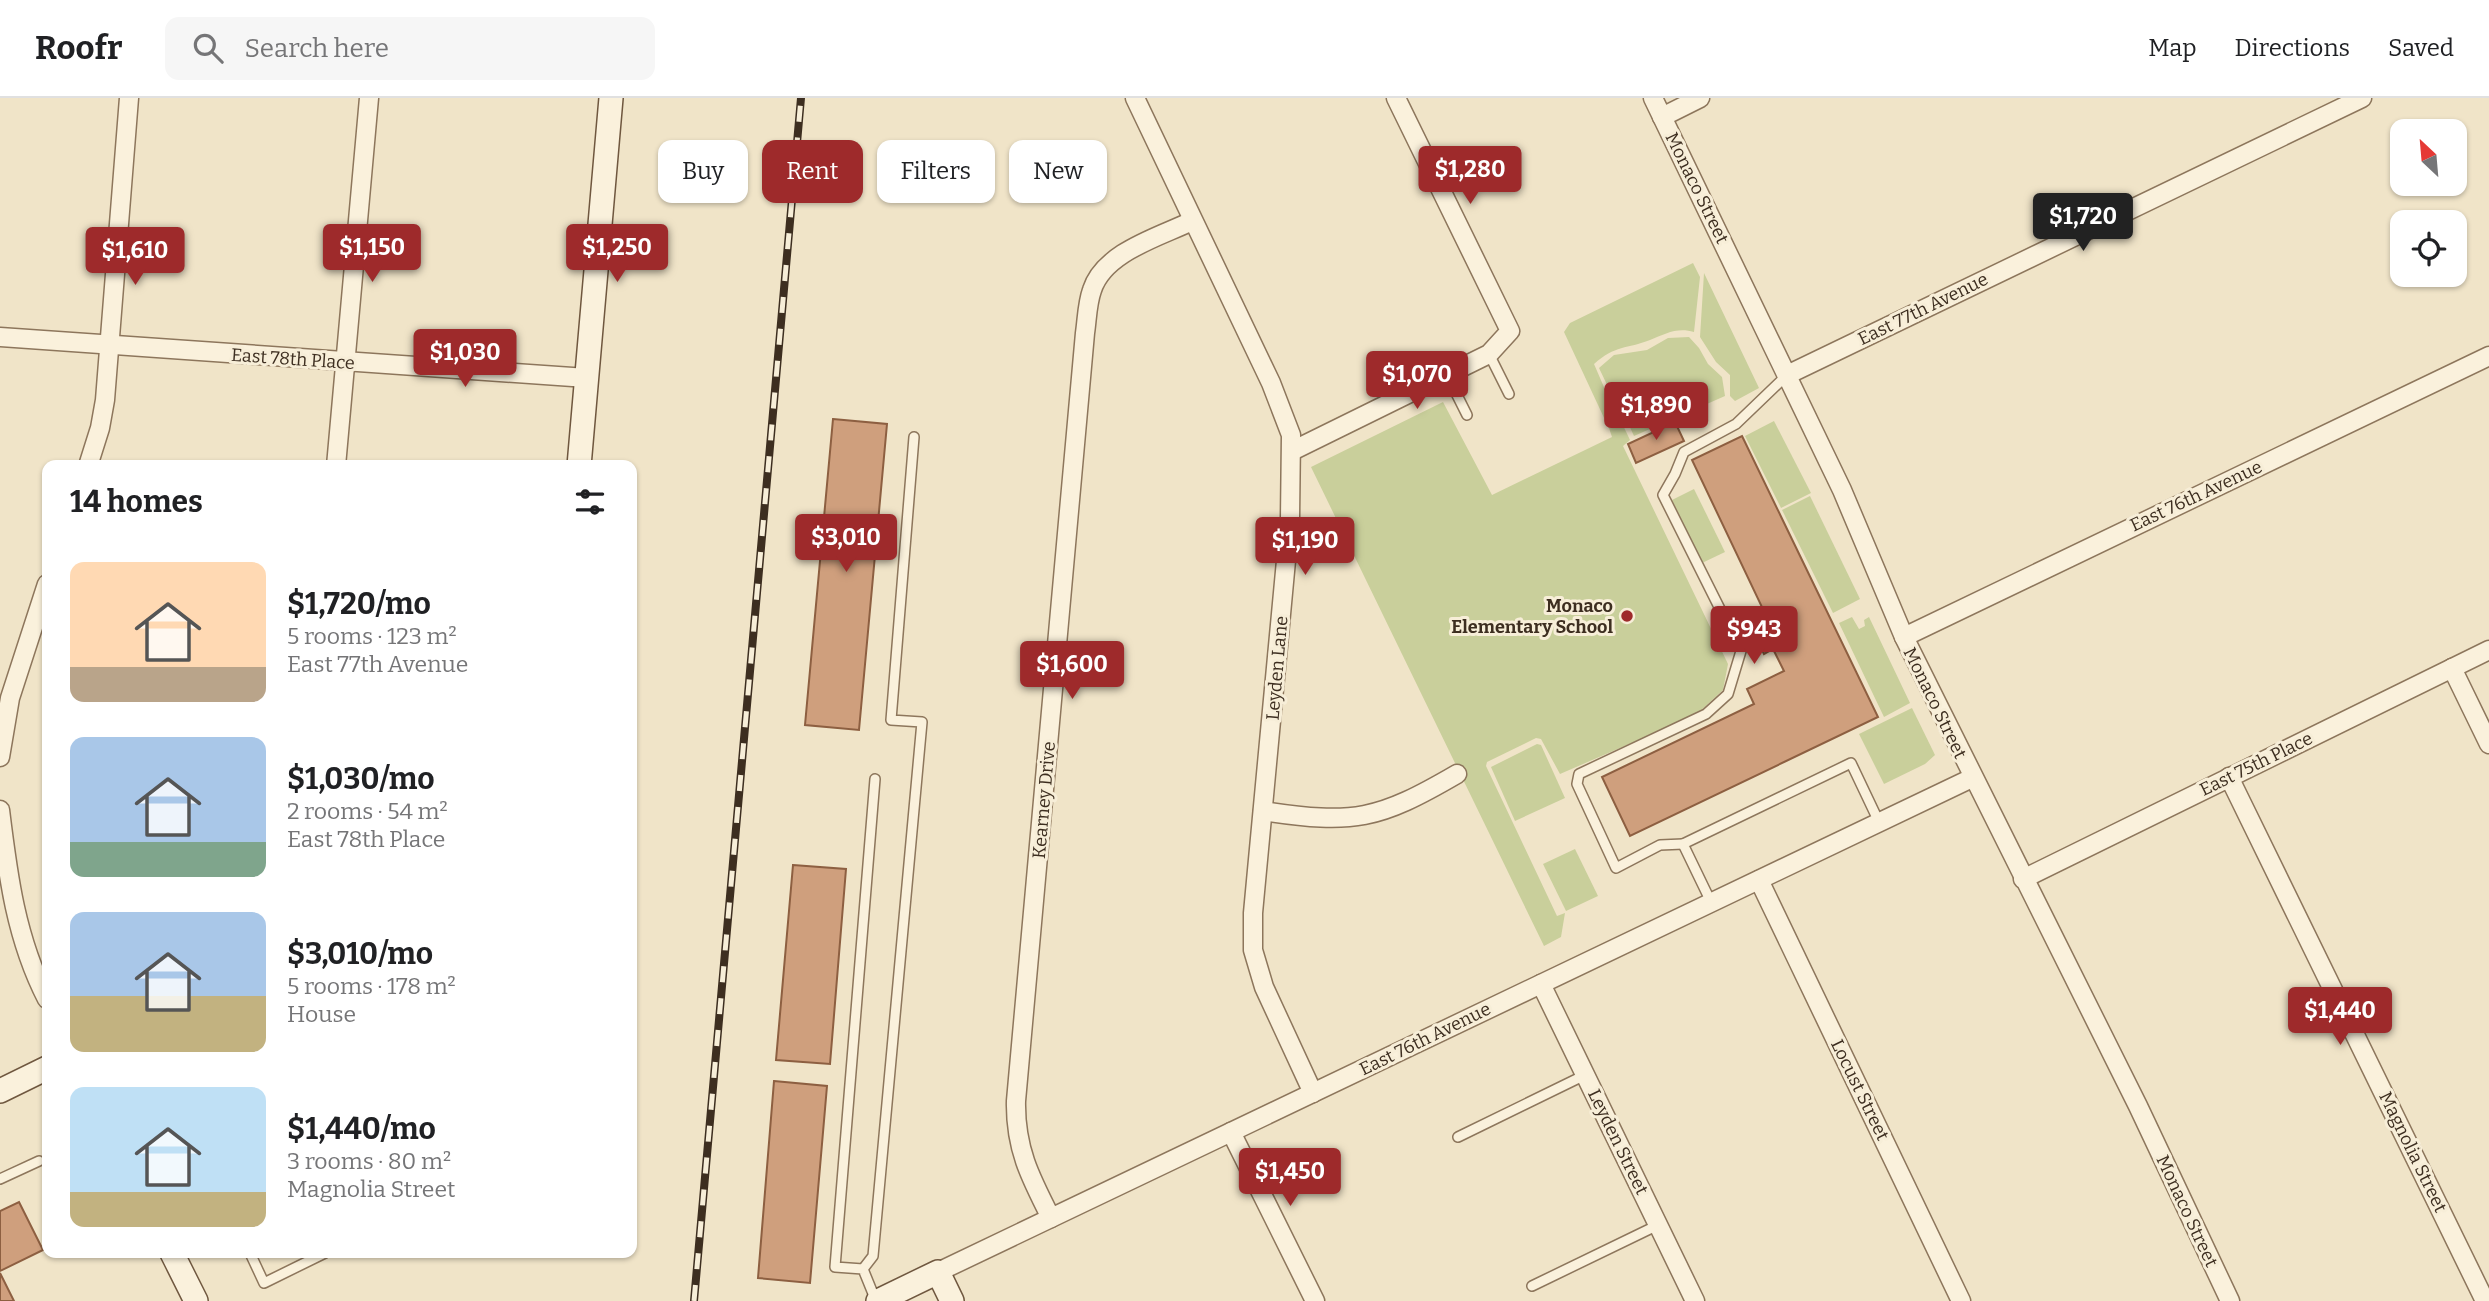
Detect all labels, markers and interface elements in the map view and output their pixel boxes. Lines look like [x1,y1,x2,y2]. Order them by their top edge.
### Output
search box [165,17,655,80]
text: Roofr [35,28,123,68]
icon: search [189,29,227,67]
text: Search here [245,33,389,64]
text: Map [2148,34,2197,62]
text: Directions [2235,34,2350,62]
text: Saved [2388,34,2454,62]
north arrow [2390,119,2468,196]
map controls [2390,119,2467,287]
street label: Monaco Street [1661,129,1734,248]
chip: Buy [658,140,748,203]
chip: Rent [762,140,863,203]
chip: Filters [877,140,995,203]
chip: New [1009,140,1107,203]
pin: $1,280 [1413,146,1527,206]
text: $1,280 [1434,155,1506,183]
pin: $1,720 [2026,194,2140,253]
text: $1,720 [2049,202,2117,230]
button: locate [2390,210,2467,287]
pin: $1,150 [315,225,429,284]
pin: $1,250 [560,225,674,284]
pin: $1,610 [78,228,192,287]
text: $1,150 [339,233,405,261]
text: $1,250 [582,233,652,261]
text: $1,610 [102,236,168,264]
street label: East 77th Avenue [1854,268,1992,350]
pin: $1,030 [408,330,522,389]
text: $1,030 [429,338,501,366]
street label: East 78th Place [230,344,356,374]
pin: $1,070 [1360,352,1474,411]
text: $1,070 [1382,360,1452,388]
pin: $1,890 [1599,382,1713,442]
text: $1,890 [1620,391,1692,419]
street label: East 76th Avenue [2126,456,2266,536]
icon: filters [571,483,609,521]
text: 14 homes [70,484,203,520]
pin: $3,010 [789,514,903,574]
pin: $1,190 [1248,518,1362,577]
text: $3,010 [811,523,881,551]
text: $1,190 [1271,526,1339,554]
text: $1,720/mo [287,586,431,622]
icon: home [126,590,210,674]
place label: Monaco Elementary School [1451,595,1613,638]
pin: $943 [1713,606,1795,666]
marker: Monaco Elementary School [1619,608,1635,624]
street label: Leyden Lane [1261,615,1293,721]
text: $943 [1727,615,1781,643]
text: 5 rooms · 123 m² [287,622,457,650]
pin: $1,600 [1015,642,1129,701]
street label: Monaco Street [1899,644,1972,763]
text: East 77th Avenue [287,650,468,678]
text: $1,600 [1036,650,1108,678]
street label: East 75th Place [2196,727,2316,801]
street label: Kearney Drive [1028,740,1060,860]
text: $1,030/mo [287,761,435,797]
icon: home [126,765,210,849]
text: 2 rooms · 54 m² [287,797,448,825]
text: East 78th Place [287,825,445,853]
text: $3,010/mo [287,936,433,972]
icon: home [126,940,210,1024]
text: 5 rooms · 178 m² [287,972,456,1000]
pin: $1,440 [2283,988,2397,1047]
text: $1,440 [2304,996,2376,1024]
street label: East 76th Avenue [1356,998,1494,1080]
text: House [287,1000,356,1028]
street label: Locust Street [1826,1036,1894,1145]
street label: Leyden Street [1583,1086,1653,1199]
street label: Magnolia Street [2374,1088,2452,1216]
text: $1,440/mo [287,1111,436,1147]
icon: home [126,1115,210,1199]
text: 3 rooms · 80 m² [287,1147,451,1175]
pin: $1,450 [1233,1148,1347,1208]
street label: Monaco Street [2151,1152,2223,1271]
text: $1,450 [1255,1157,1325,1185]
text: Magnolia Street [287,1175,455,1203]

